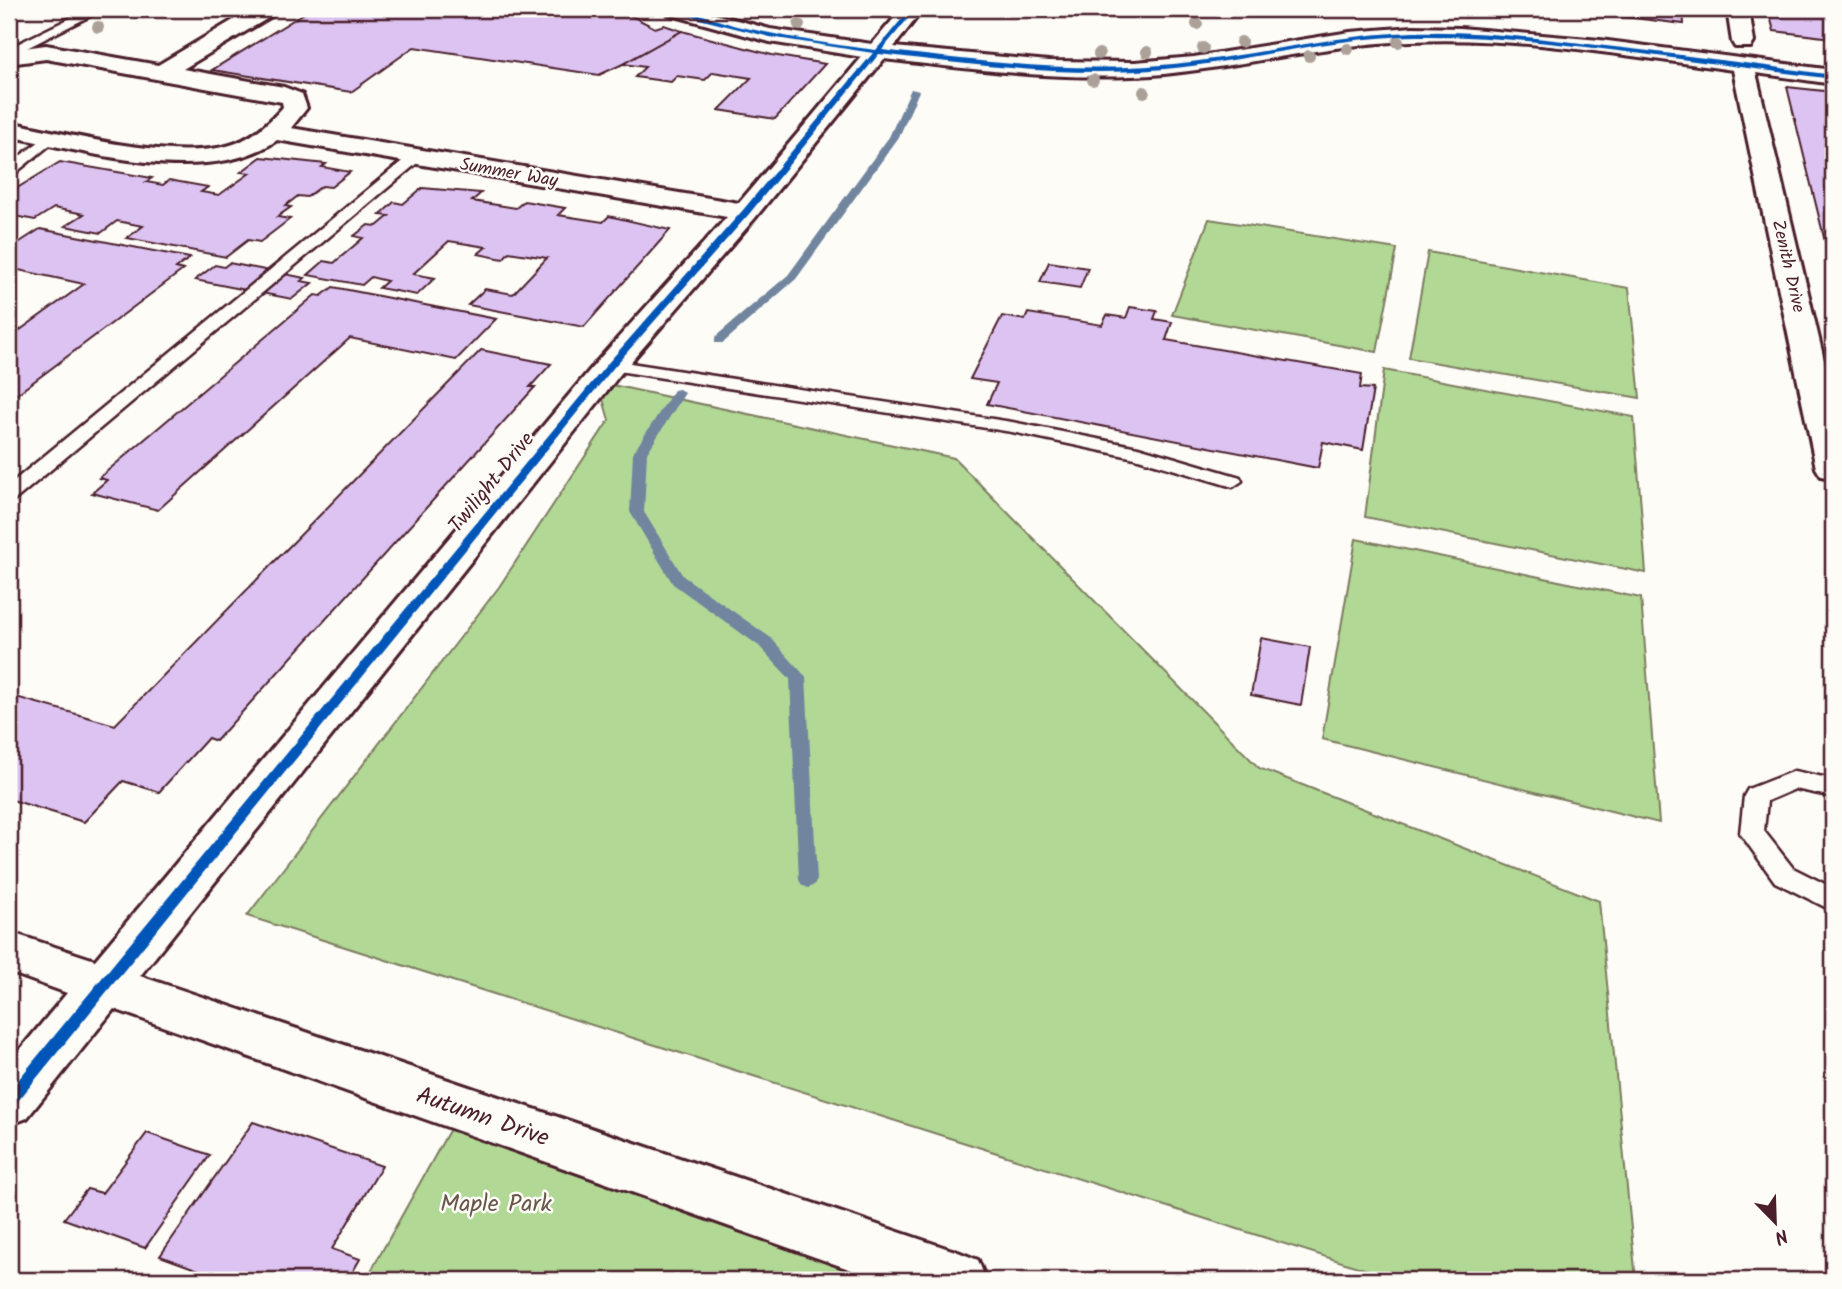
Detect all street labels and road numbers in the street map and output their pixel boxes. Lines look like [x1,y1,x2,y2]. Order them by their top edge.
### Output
street label: Summer Way [457,151,561,196]
street label: Zenith Drive [1763,217,1812,316]
street label: Twilight Drive [441,425,544,541]
street label: Autumn Drive [411,1076,555,1158]

